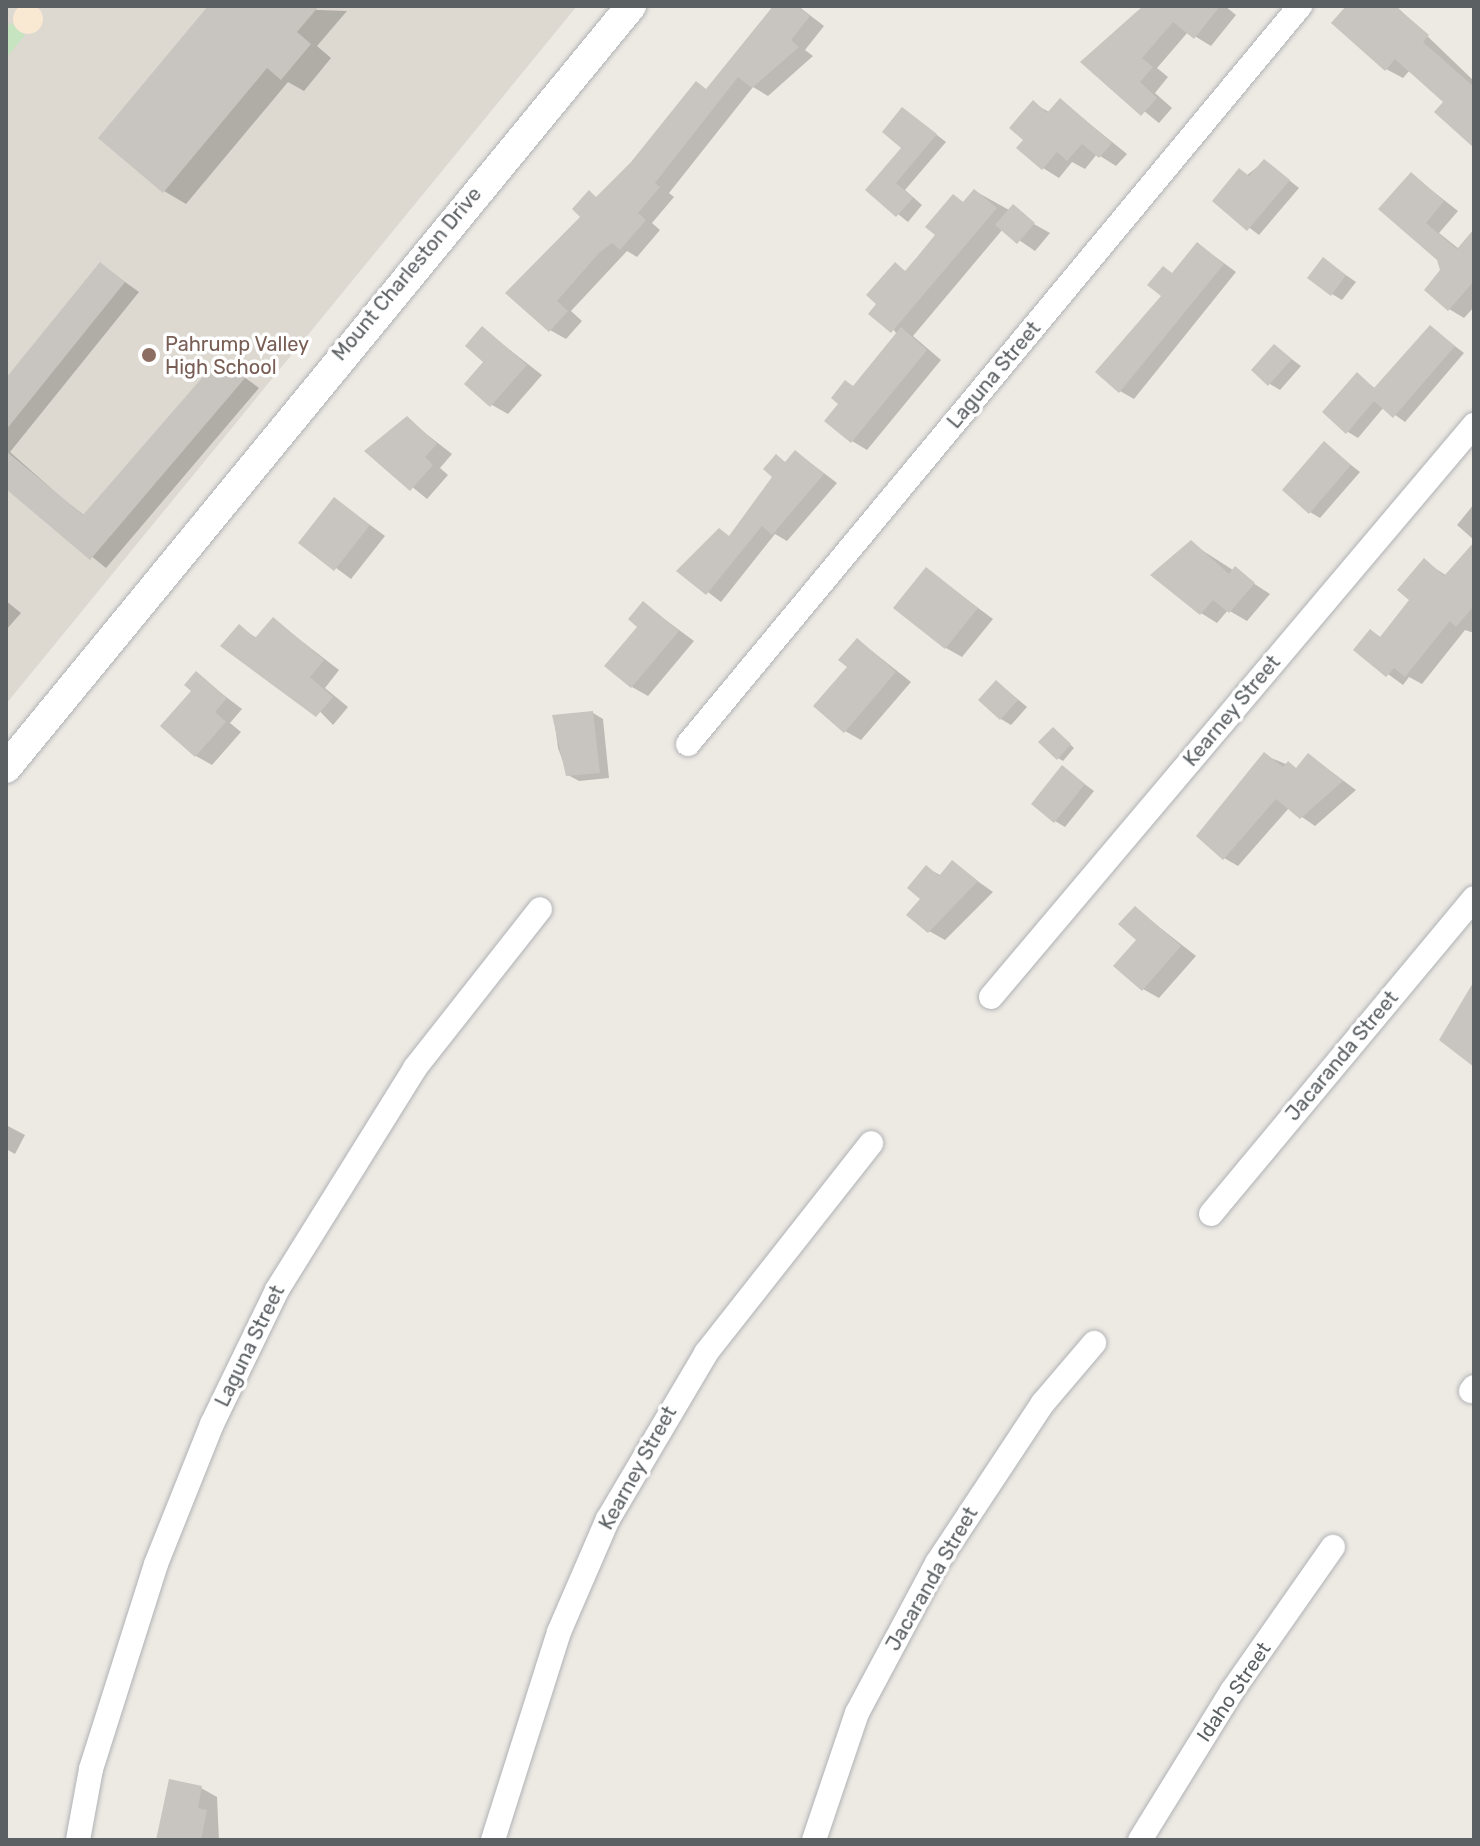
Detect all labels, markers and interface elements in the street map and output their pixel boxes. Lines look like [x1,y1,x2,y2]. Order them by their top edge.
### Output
street label: Mount Charleston Drive [327,182,487,366]
street label: Laguna Street [942,317,1046,433]
place label: Pahrump Valley High School [165,332,310,379]
marker: Pahrump Valley High School [140,346,158,364]
street label: Kearney Street [1178,650,1286,772]
street label: Jacaranda Street [1281,986,1403,1126]
street label: Laguna Street [210,1281,290,1411]
street label: Kearney Street [594,1402,682,1534]
street label: Jacaranda Street [881,1503,983,1655]
street label: Idaho Street [1192,1638,1276,1746]

